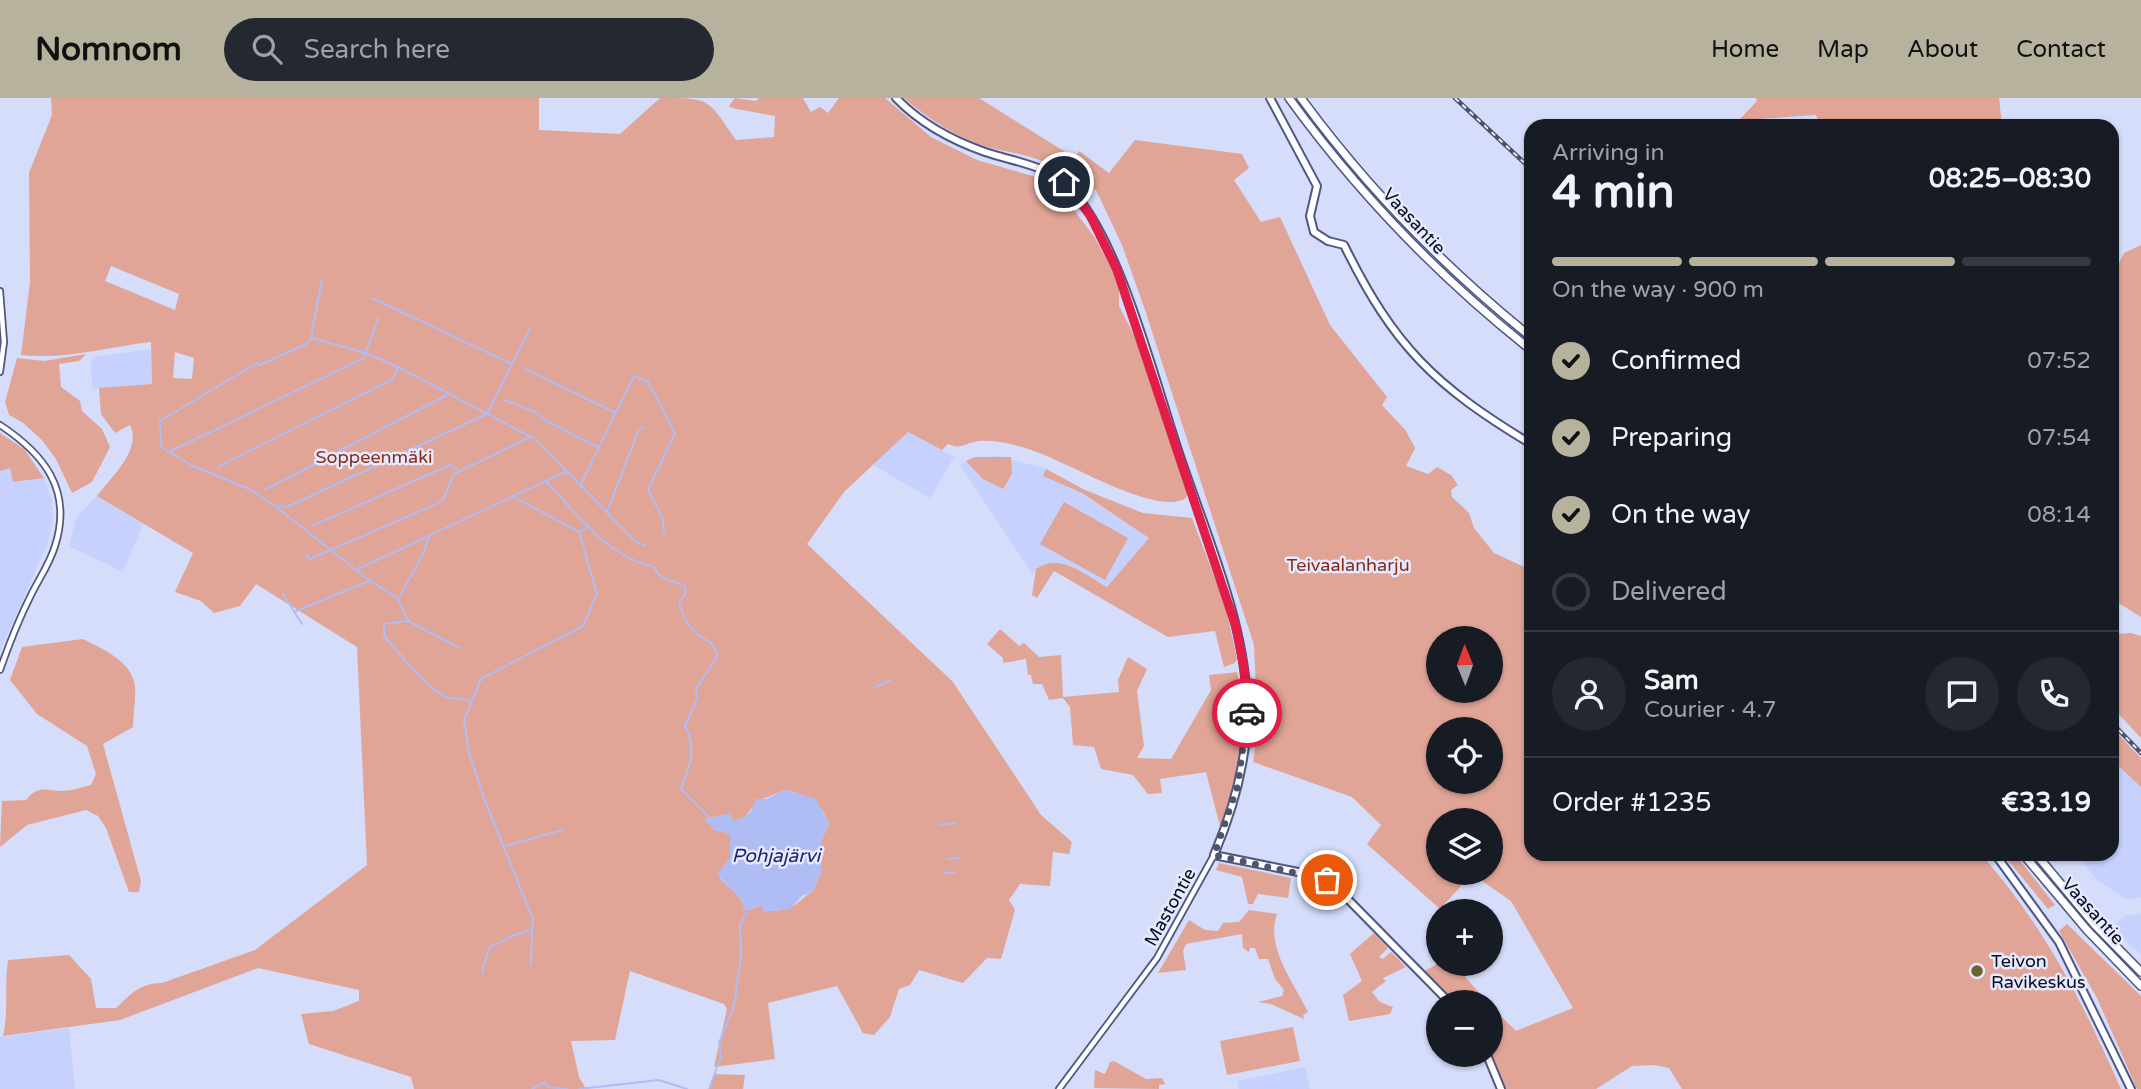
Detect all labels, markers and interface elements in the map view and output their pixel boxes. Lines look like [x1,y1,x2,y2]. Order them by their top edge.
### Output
search box [224,18,714,81]
text: Nomnom [35,30,182,69]
icon: search [248,30,286,68]
text: Search here [304,34,450,65]
text: Home [1711,35,1779,64]
text: Map [1817,35,1869,64]
text: About [1907,35,1978,64]
text: Contact [2016,35,2106,64]
text: Arriving in [1552,139,1665,167]
pin [1034,152,1094,212]
icon: home [1045,163,1083,201]
text: 08:25–08:30 [1929,163,2091,194]
text: 4 min [1552,165,1675,220]
street label: Vaasantie [1378,183,1450,259]
text: On the way · 900 m [1552,276,1764,304]
icon: check [1552,342,1590,380]
text: Confirmed [1611,345,1741,376]
text: 07:52 [2027,347,2091,375]
icon: check [1552,419,1590,457]
text: Preparing [1611,422,1732,453]
text: 07:54 [2027,424,2091,452]
park label: Soppeenmäki [315,446,433,468]
icon: check [1552,496,1590,534]
text: On the way [1611,499,1751,530]
text: 08:14 [2027,501,2091,529]
park label: Teivaalanharju [1286,554,1410,576]
text: Delivered [1611,576,1727,607]
north arrow [1426,626,1503,704]
map controls [1426,626,1503,1067]
button: person [1552,657,1626,731]
button: chat [1925,657,1999,731]
button: phone [2017,657,2091,731]
text: Sam [1644,665,1699,696]
courier [1212,678,1282,748]
icon: car [1228,694,1266,732]
text: Courier · 4.7 [1644,696,1777,724]
button: locate [1426,717,1503,794]
text: Order #1235 [1552,787,1712,818]
text: €33.19 [2001,787,2091,818]
button: layers [1426,808,1503,885]
water label: Pohjajärvi [732,845,823,867]
pin [1297,850,1357,910]
icon: bag [1308,861,1346,899]
street label: Mastontie [1140,864,1200,950]
street label: Vaasantie [2057,873,2129,949]
button: + [1426,899,1503,976]
place label: Teivon Ravikeskus [1991,950,2086,993]
marker: Teivon Ravikeskus [1969,963,1985,979]
button: − [1426,990,1503,1067]

